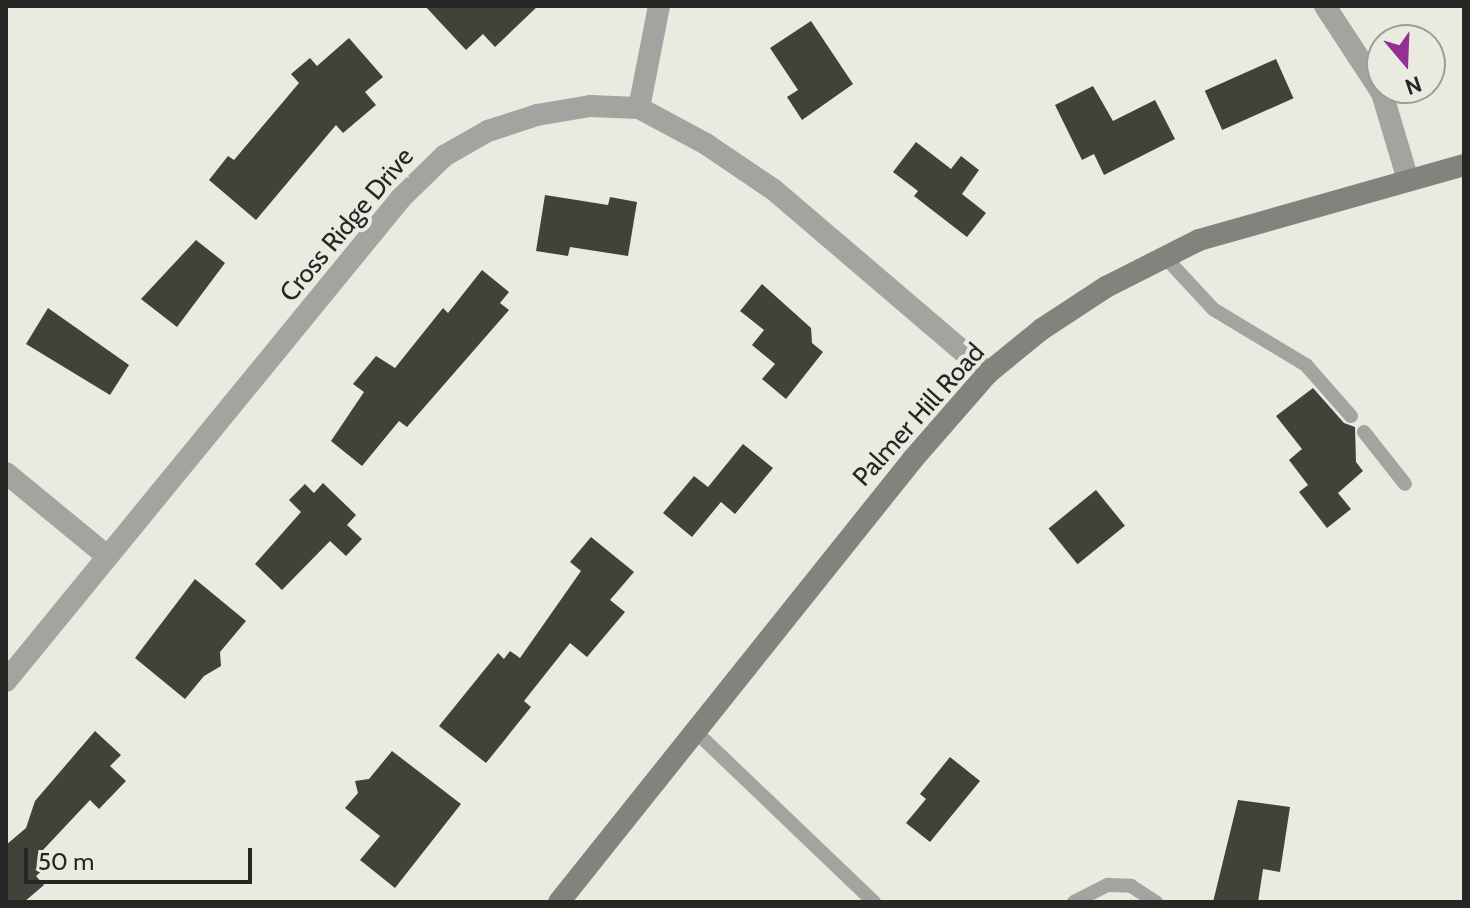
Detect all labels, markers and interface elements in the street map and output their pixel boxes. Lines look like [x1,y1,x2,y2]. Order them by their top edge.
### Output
north arrow [1366,24,1446,104]
text: N [1402,70,1425,101]
street label: Cross Ridge Drive [274,142,420,308]
street label: Palmer Hill Road [847,337,991,493]
scale bar [28,832,256,882]
text: 50 m [38,847,94,876]

